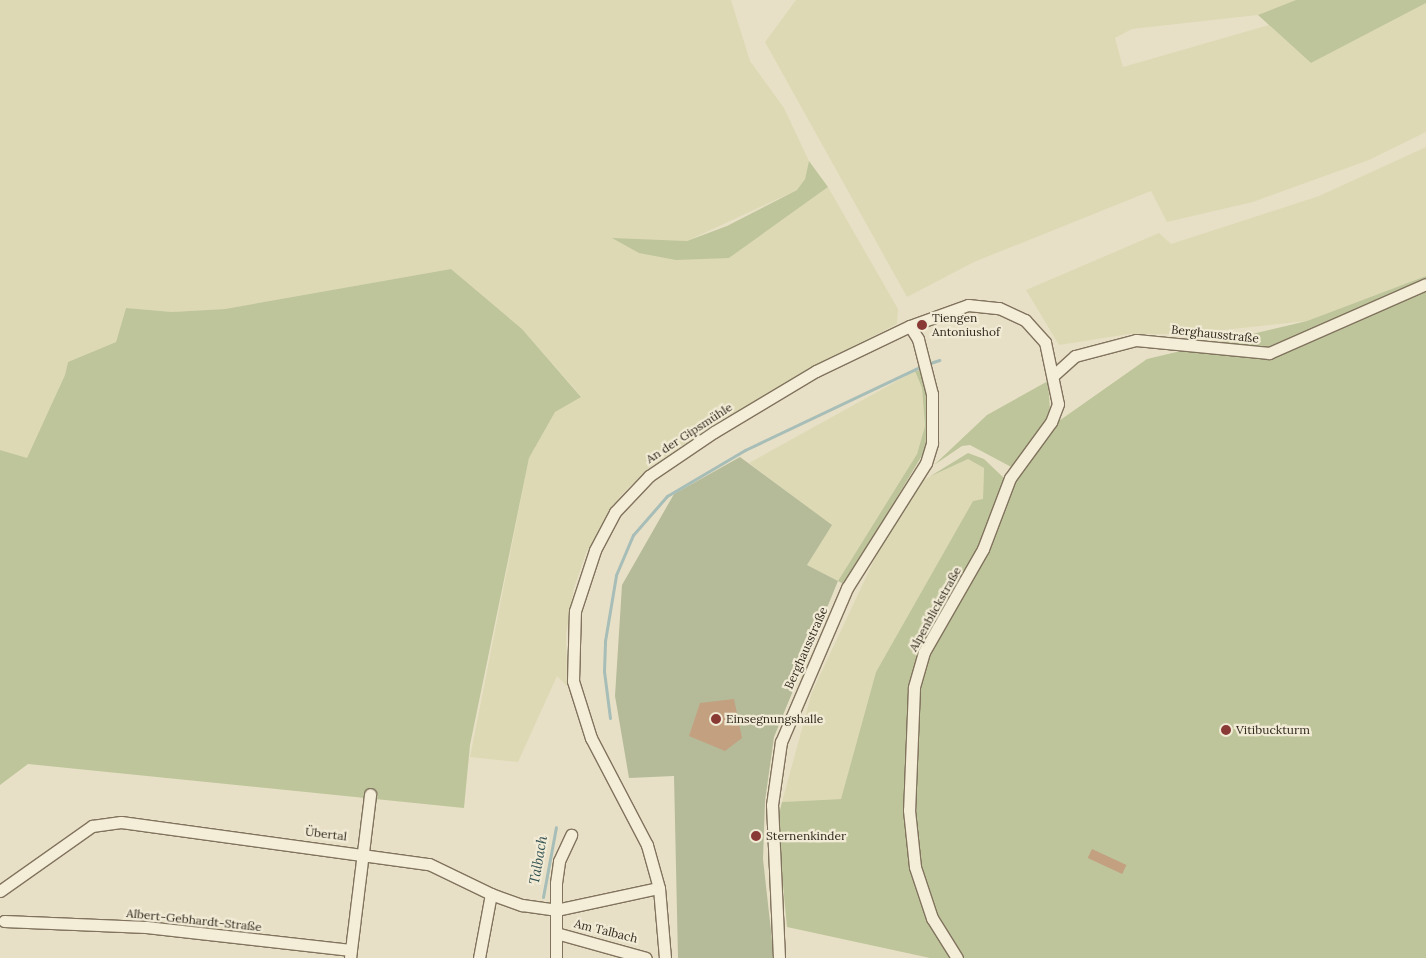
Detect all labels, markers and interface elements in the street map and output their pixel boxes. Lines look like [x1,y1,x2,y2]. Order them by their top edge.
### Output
place label: Tiengen Antoniushof [932,311,1000,339]
marker: Tiengen Antoniushof [916,319,928,331]
street label: Berghausstraße [1170,322,1260,346]
street label: An der Gipsmühle [643,400,735,466]
street label: Alpenblickstraße [906,564,964,654]
street label: Berghausstraße [781,605,831,691]
place label: Einsegnungshalle [726,712,823,726]
marker: Einsegnungshalle [710,713,722,725]
place label: Vitibuckturm [1236,723,1310,737]
marker: Vitibuckturm [1220,724,1232,736]
street label: Übertal [304,824,348,844]
place label: Sternenkinder [766,829,846,843]
marker: Sternenkinder [750,830,762,842]
water label: Talbach [525,834,551,886]
street label: Albert-Gebhardt-Straße [126,906,262,934]
street label: Am Talbach [573,916,639,946]

